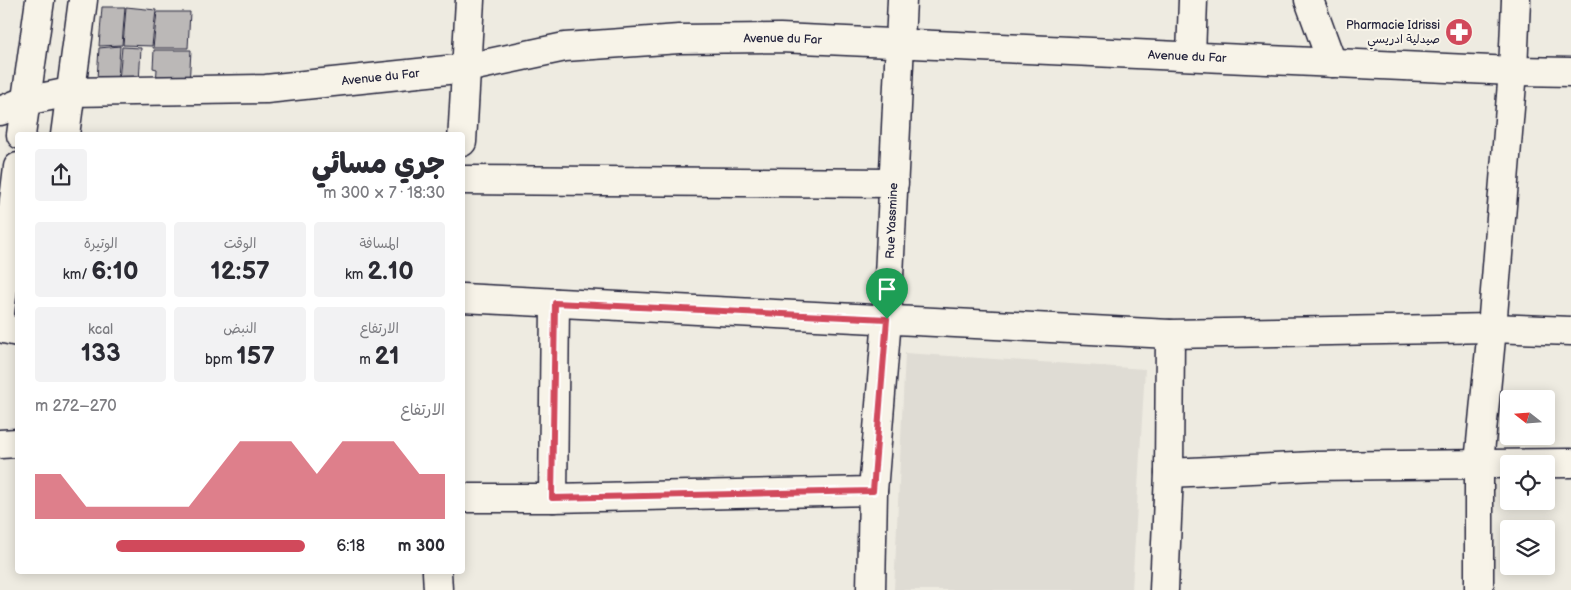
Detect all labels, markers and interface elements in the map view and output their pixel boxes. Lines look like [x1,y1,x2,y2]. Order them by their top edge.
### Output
pharmacy icon: Pharmacie Idrissi صيدلية ادريسي [1444,17,1474,47]
place label: Pharmacie Idrissi صيدلية ادريسي [1346,18,1440,50]
street label: Avenue du Far [743,30,823,47]
street label: Avenue du Far [1148,47,1227,66]
street label: Avenue du Far [341,65,421,89]
text: جري مسائي [312,148,445,181]
button: share [35,149,87,201]
street label: Rue Yassmine [882,182,901,259]
text: 18:30 · 7 × 300 m [323,184,445,203]
text: الوتيرة [84,235,118,252]
text: الوقت [224,235,256,252]
text: المسافة [359,235,399,252]
text: 6:10 [91,256,139,287]
text: 12:57 [210,256,270,287]
text: 2.10 [367,256,414,287]
text: /km [63,266,91,283]
text: km [345,266,367,283]
pin [866,268,908,319]
icon: arrive [873,275,901,303]
text: النبض [223,320,257,337]
text: الارتفاع [360,320,399,337]
text: kcal [88,321,113,338]
text: 133 [81,338,121,369]
text: 157 [236,341,275,372]
text: 21 [375,341,400,372]
text: bpm [205,351,236,368]
text: m [359,351,375,368]
north arrow [1500,390,1555,445]
map controls [1500,390,1555,575]
text: 270–272 m [35,397,117,416]
text: الارتفاع [400,401,445,420]
button: locate [1500,455,1555,510]
button: layers [1500,520,1555,575]
text: 6:18 [336,537,365,556]
text: 300 m [398,537,445,556]

